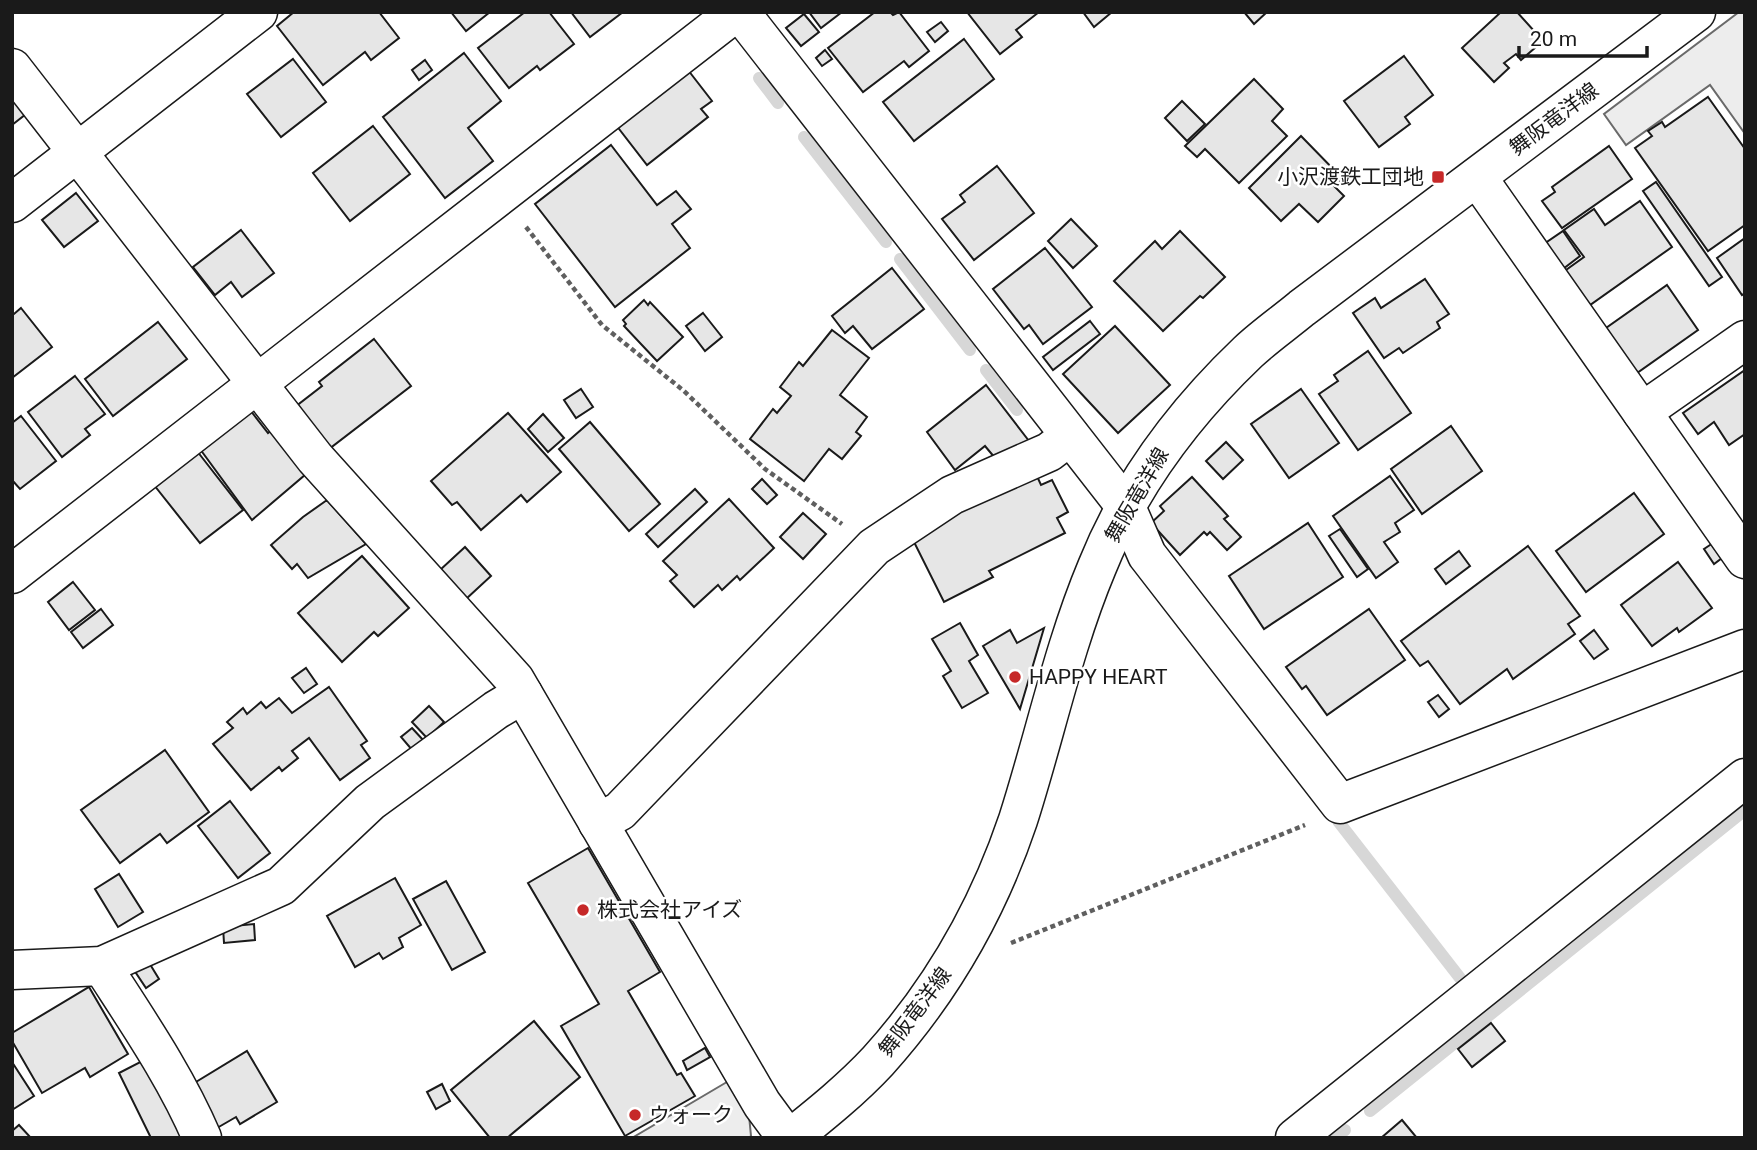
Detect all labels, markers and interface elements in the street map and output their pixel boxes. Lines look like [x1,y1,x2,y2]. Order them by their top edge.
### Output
scale bar [1519,14,1647,58]
text: 20 m [1530,27,1577,51]
street label: 舞阪竜洋線 [1505,78,1603,160]
place label: 小沢渡鉄工団地 [1277,165,1424,189]
marker: 小沢渡鉄工団地 [1430,169,1446,185]
street label: 舞阪竜洋線 [1100,444,1174,546]
place label: HAPPY HEART [1029,665,1168,689]
marker: HAPPY HEART [1007,669,1023,685]
place label: 株式会社アイズ [597,898,742,922]
marker: 株式会社アイズ [575,902,591,918]
street label: 舞阪竜洋線 [874,963,956,1061]
place label: ウォーク [649,1103,733,1127]
marker: ウォーク [627,1107,643,1123]

